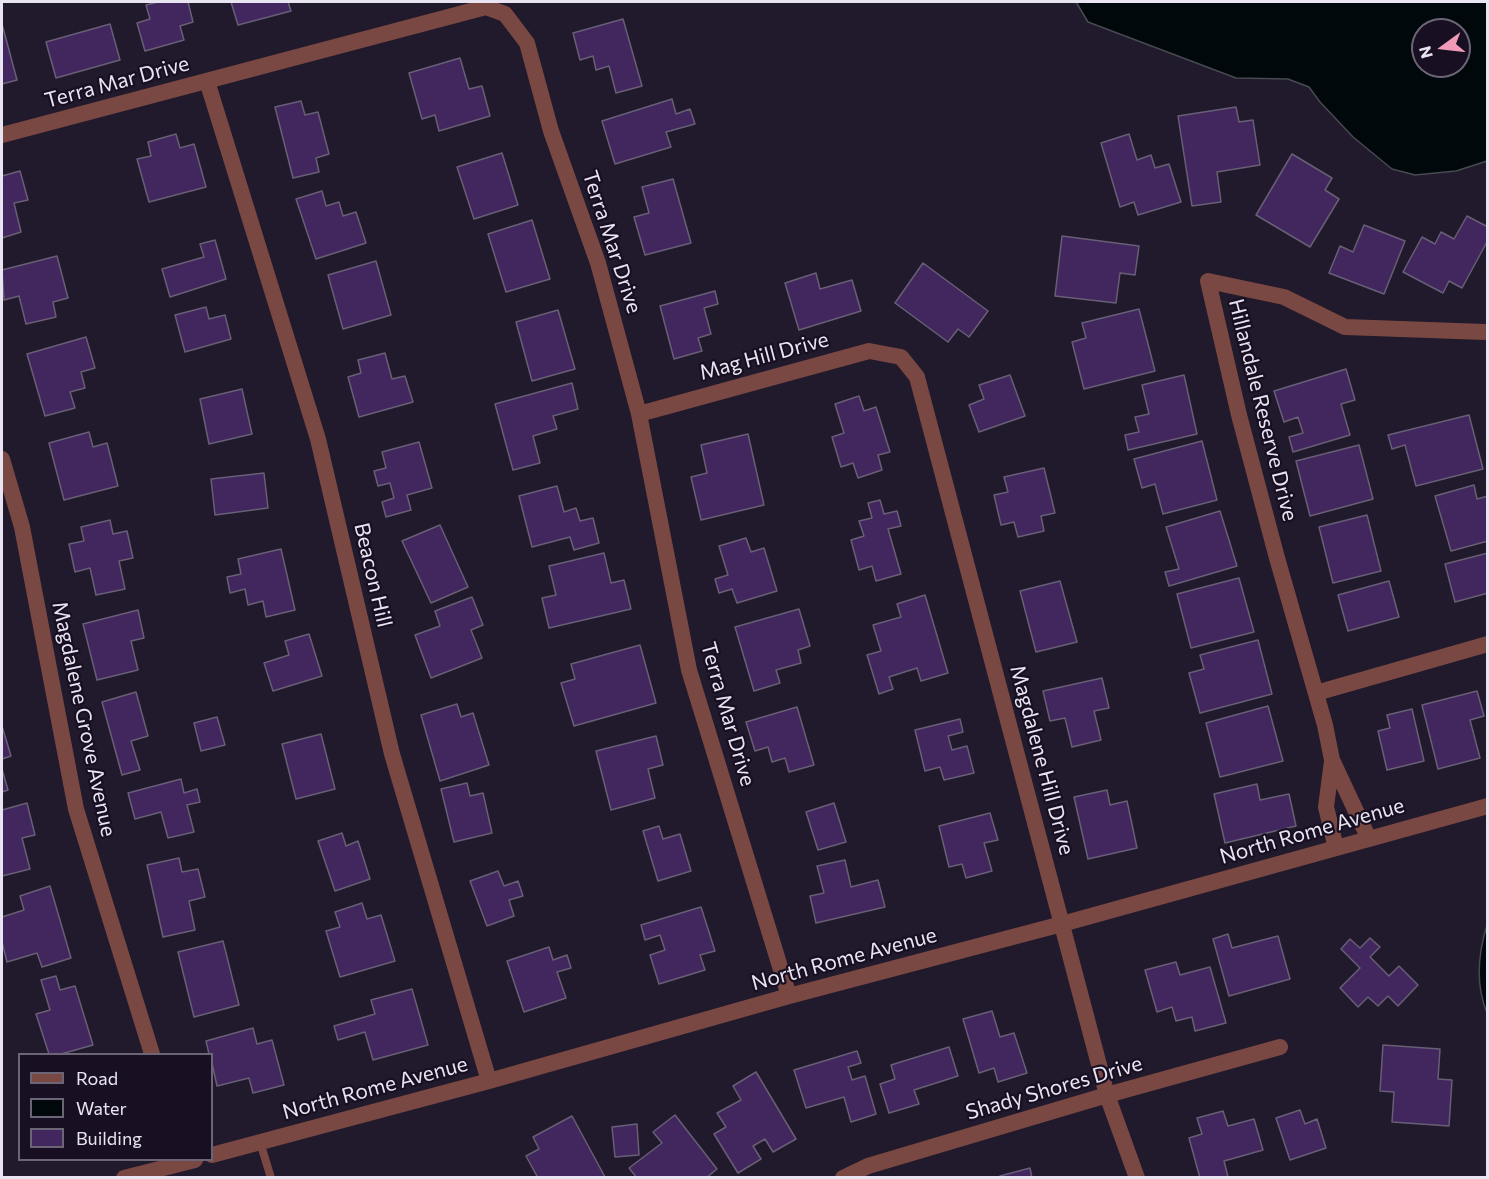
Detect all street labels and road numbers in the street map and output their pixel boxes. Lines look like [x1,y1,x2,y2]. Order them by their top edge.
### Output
street label: Terra Mar Drive [42,51,192,113]
street label: Terra Mar Drive [577,167,647,317]
street label: Hillandale Reserve Drive [1223,296,1303,524]
street label: Mag Hill Drive [697,327,831,385]
street label: Beacon Hill [349,520,397,630]
street label: Magdalene Grove Avenue [47,599,121,839]
street label: Terra Mar Drive [695,639,761,789]
street label: Magdalene Hill Drive [1005,662,1079,858]
street label: North Rome Avenue [1217,793,1407,869]
street label: North Rome Avenue [749,922,939,996]
street label: North Rome Avenue [280,1051,470,1125]
street label: Shady Shores Drive [963,1051,1145,1125]

